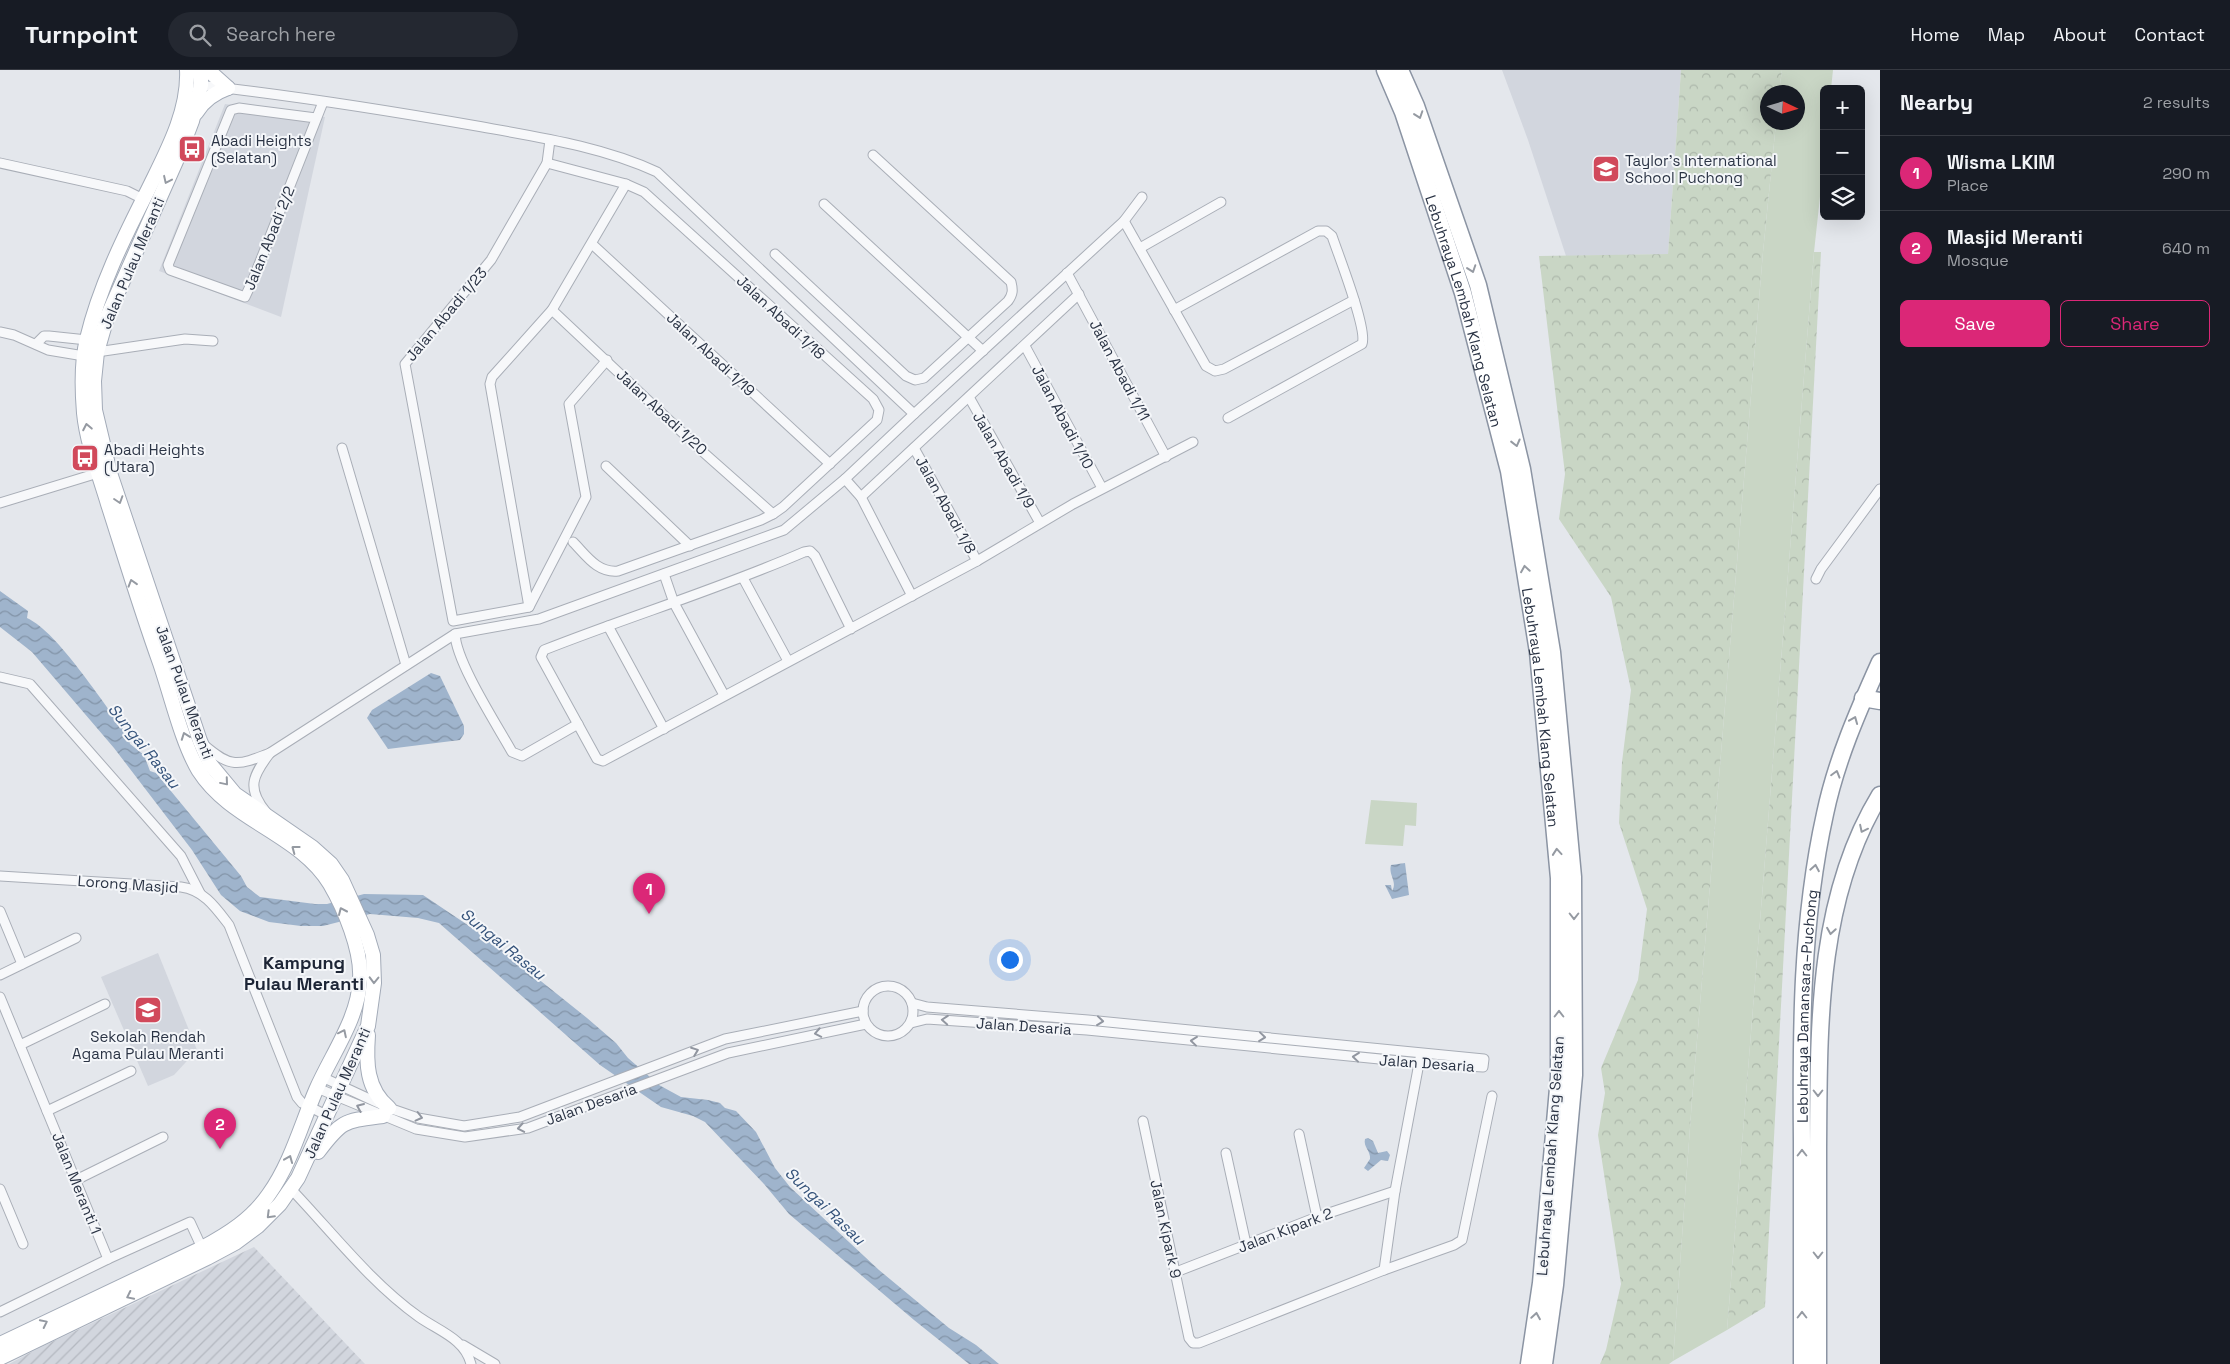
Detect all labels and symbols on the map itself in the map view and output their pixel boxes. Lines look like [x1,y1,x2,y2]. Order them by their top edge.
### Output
north arrow [1760,85,1805,130]
one-way arrow [1413,110,1423,119]
place label: Abadi Heights (Selatan) [211,131,312,168]
bus stop icon: Abadi Heights (Selatan) [177,134,207,164]
place label: Taylor's International School Puchong [1625,151,1777,187]
school or university icon: Taylor's International School Puchong [1591,154,1621,184]
one-way arrow [163,175,173,184]
street label: Jalan Abadi 2/2 [239,183,299,293]
street label: Lebuhraya Lembah Klang Selatan [1422,192,1507,429]
street label: Jalan Pulau Meranti [96,194,168,332]
street label: Jalan Abadi 1/23 [401,263,491,365]
one-way arrow [1466,264,1476,272]
street label: Jalan Abadi 1/18 [733,271,829,363]
street label: Jalan Abadi 1/19 [663,308,759,400]
street label: Jalan Abadi 1/11 [1085,316,1155,424]
street label: Jalan Abadi 1/10 [1028,362,1098,472]
street label: Jalan Abadi 1/20 [613,365,711,459]
street label: Jalan Abadi 1/9 [969,408,1039,512]
one-way arrow [82,422,92,431]
one-way arrow [1510,439,1521,448]
place label: Abadi Heights (Utara) [104,440,205,477]
bus stop icon: Abadi Heights (Utara) [70,443,100,473]
street label: Jalan Abadi 1/8 [911,453,981,557]
one-way arrow [113,496,123,504]
one-way arrow [1520,565,1531,573]
one-way arrow [128,579,138,587]
street label: Lebuhraya Lembah Klang Selatan [1518,586,1564,828]
street label: Jalan Pulau Meranti [152,622,218,762]
water label: Sungai Rasau [103,699,185,794]
one-way arrow [1848,716,1859,725]
one-way arrow [181,733,191,741]
one-way arrow [1830,769,1841,778]
one-way arrow [220,776,229,785]
one-way arrow [1858,824,1869,833]
one-way arrow [291,846,301,855]
one-way arrow [1552,848,1563,856]
one-way arrow [1809,864,1819,873]
street label: Lorong Masjid [77,871,179,897]
pin: 1 [633,873,665,914]
street label: Lebuhraya Damansara–Puchong [1792,888,1821,1123]
water label: Sungai Rasau [456,903,551,985]
one-way arrow [338,907,349,916]
one-way arrow [1569,913,1579,921]
one-way arrow [1826,926,1836,935]
your location [997,947,1023,973]
district label: Kampung Pulau Meranti [244,951,364,995]
one-way arrow [369,977,379,985]
school or university icon: Sekolah Rendah Agama Pulau Meranti [133,995,163,1025]
one-way arrow [1554,1010,1564,1018]
street label: Jalan Desaria [976,1013,1073,1039]
one-way arrow [941,1015,949,1026]
one-way arrow [1096,1015,1104,1026]
street label: Jalan Pulau Meranti [300,1025,374,1161]
place label: Sekolah Rendah Agama Pulau Meranti [72,1027,224,1063]
one-way arrow [814,1028,823,1038]
one-way arrow [337,1029,348,1038]
one-way arrow [1258,1031,1266,1042]
street label: Lebuhraya Lembah Klang Selatan [1532,1035,1568,1277]
one-way arrow [1190,1036,1198,1047]
one-way arrow [690,1047,699,1057]
street label: Jalan Desaria [1379,1050,1476,1076]
one-way arrow [1352,1052,1360,1063]
street label: Jalan Desaria [543,1079,640,1129]
one-way arrow [1813,1089,1823,1097]
one-way arrow [356,1102,365,1113]
pin: 2 [204,1108,236,1149]
one-way arrow [414,1111,423,1122]
one-way arrow [517,1123,525,1133]
street label: Jalan Meranti 1 [48,1129,106,1237]
one-way arrow [1797,1149,1807,1156]
one-way arrow [282,1155,293,1164]
water label: Sungai Rasau [781,1163,870,1250]
street label: Jalan Kipark 9 [1146,1178,1186,1280]
street label: Jalan Kipark 2 [1235,1203,1335,1257]
one-way arrow [267,1209,276,1218]
one-way arrow [1813,1252,1823,1259]
one-way arrow [126,1290,135,1300]
one-way arrow [1530,1311,1541,1319]
one-way arrow [1797,1311,1807,1319]
one-way arrow [39,1319,48,1329]

